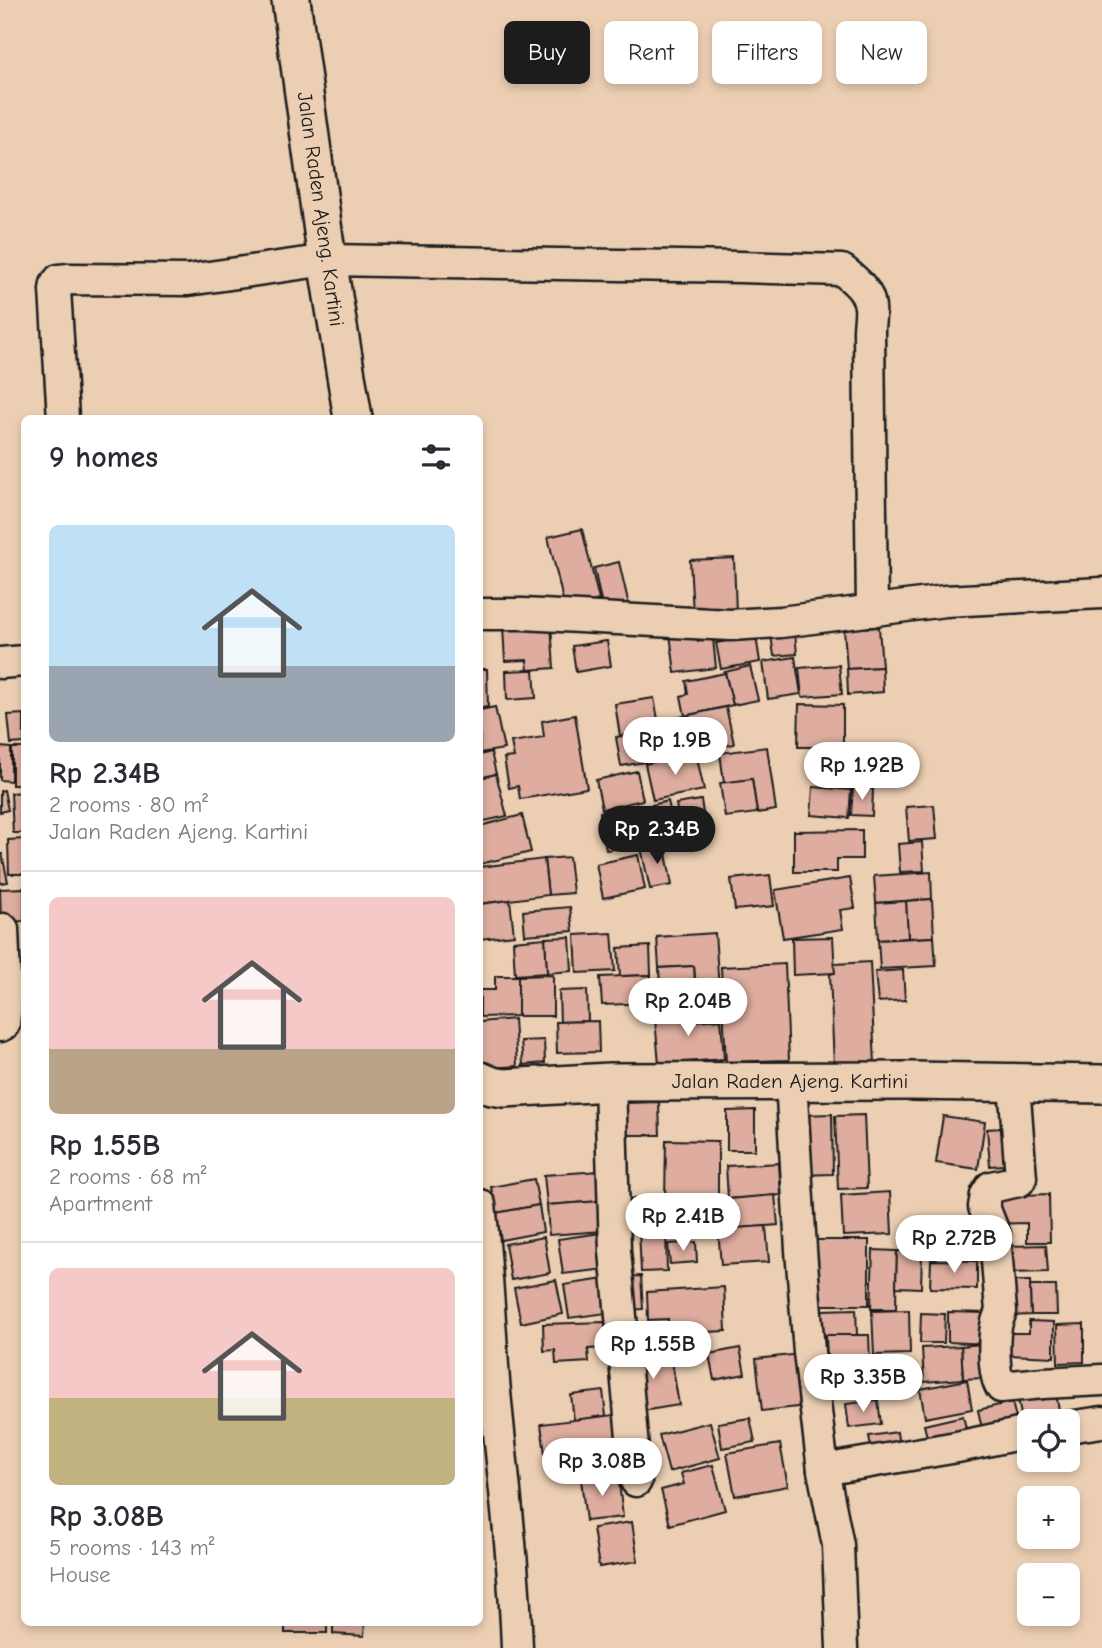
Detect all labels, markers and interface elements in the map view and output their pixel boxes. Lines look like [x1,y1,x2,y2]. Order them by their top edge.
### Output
chip: Buy [504,21,590,84]
chip: Rent [604,21,698,84]
chip: Filters [712,21,822,84]
chip: New [836,21,927,84]
street label: Jalan Raden Ajeng. Kartini [293,90,349,328]
icon: filters [417,438,455,476]
text: 9 homes [49,440,158,475]
icon: home [189,570,315,696]
pin: Rp 1.9B [610,718,740,777]
text: Rp 1.9B [639,726,711,753]
pin: Rp 1.92B [790,742,934,802]
text: Rp 1.92B [820,751,904,778]
text: Rp 2.34B [49,756,160,791]
text: 2 rooms · 80 m² [49,791,208,818]
pin: Rp 2.34B [585,806,729,866]
text: Rp 2.34B [614,815,700,842]
text: Jalan Raden Ajeng. Kartini [49,818,308,845]
icon: home [189,942,315,1068]
pin: Rp 2.04B [616,978,760,1038]
text: Rp 2.04B [644,987,732,1014]
street label: Jalan Raden Ajeng. Kartini [672,1069,908,1093]
text: Rp 1.55B [49,1128,160,1163]
text: 2 rooms · 68 m² [49,1163,207,1190]
text: Apartment [49,1190,152,1217]
pin: Rp 2.41B [611,1194,755,1253]
text: Rp 2.41B [641,1202,725,1229]
pin: Rp 2.72B [882,1216,1026,1275]
text: Rp 2.72B [911,1224,997,1251]
icon: home [189,1313,315,1439]
pin: Rp 1.55B [581,1322,725,1381]
text: Rp 1.55B [610,1330,696,1357]
pin: Rp 3.35B [791,1354,935,1414]
text: Rp 3.35B [820,1363,906,1390]
map controls [1017,1409,1080,1626]
button: locate [1017,1409,1080,1472]
pin: Rp 3.08B [530,1438,674,1498]
text: Rp 3.08B [558,1447,646,1474]
button: + [1017,1486,1080,1549]
text: Rp 3.08B [49,1499,164,1534]
text: 5 rooms · 143 m² [49,1534,215,1561]
text: House [49,1561,111,1588]
button: − [1017,1563,1080,1626]

